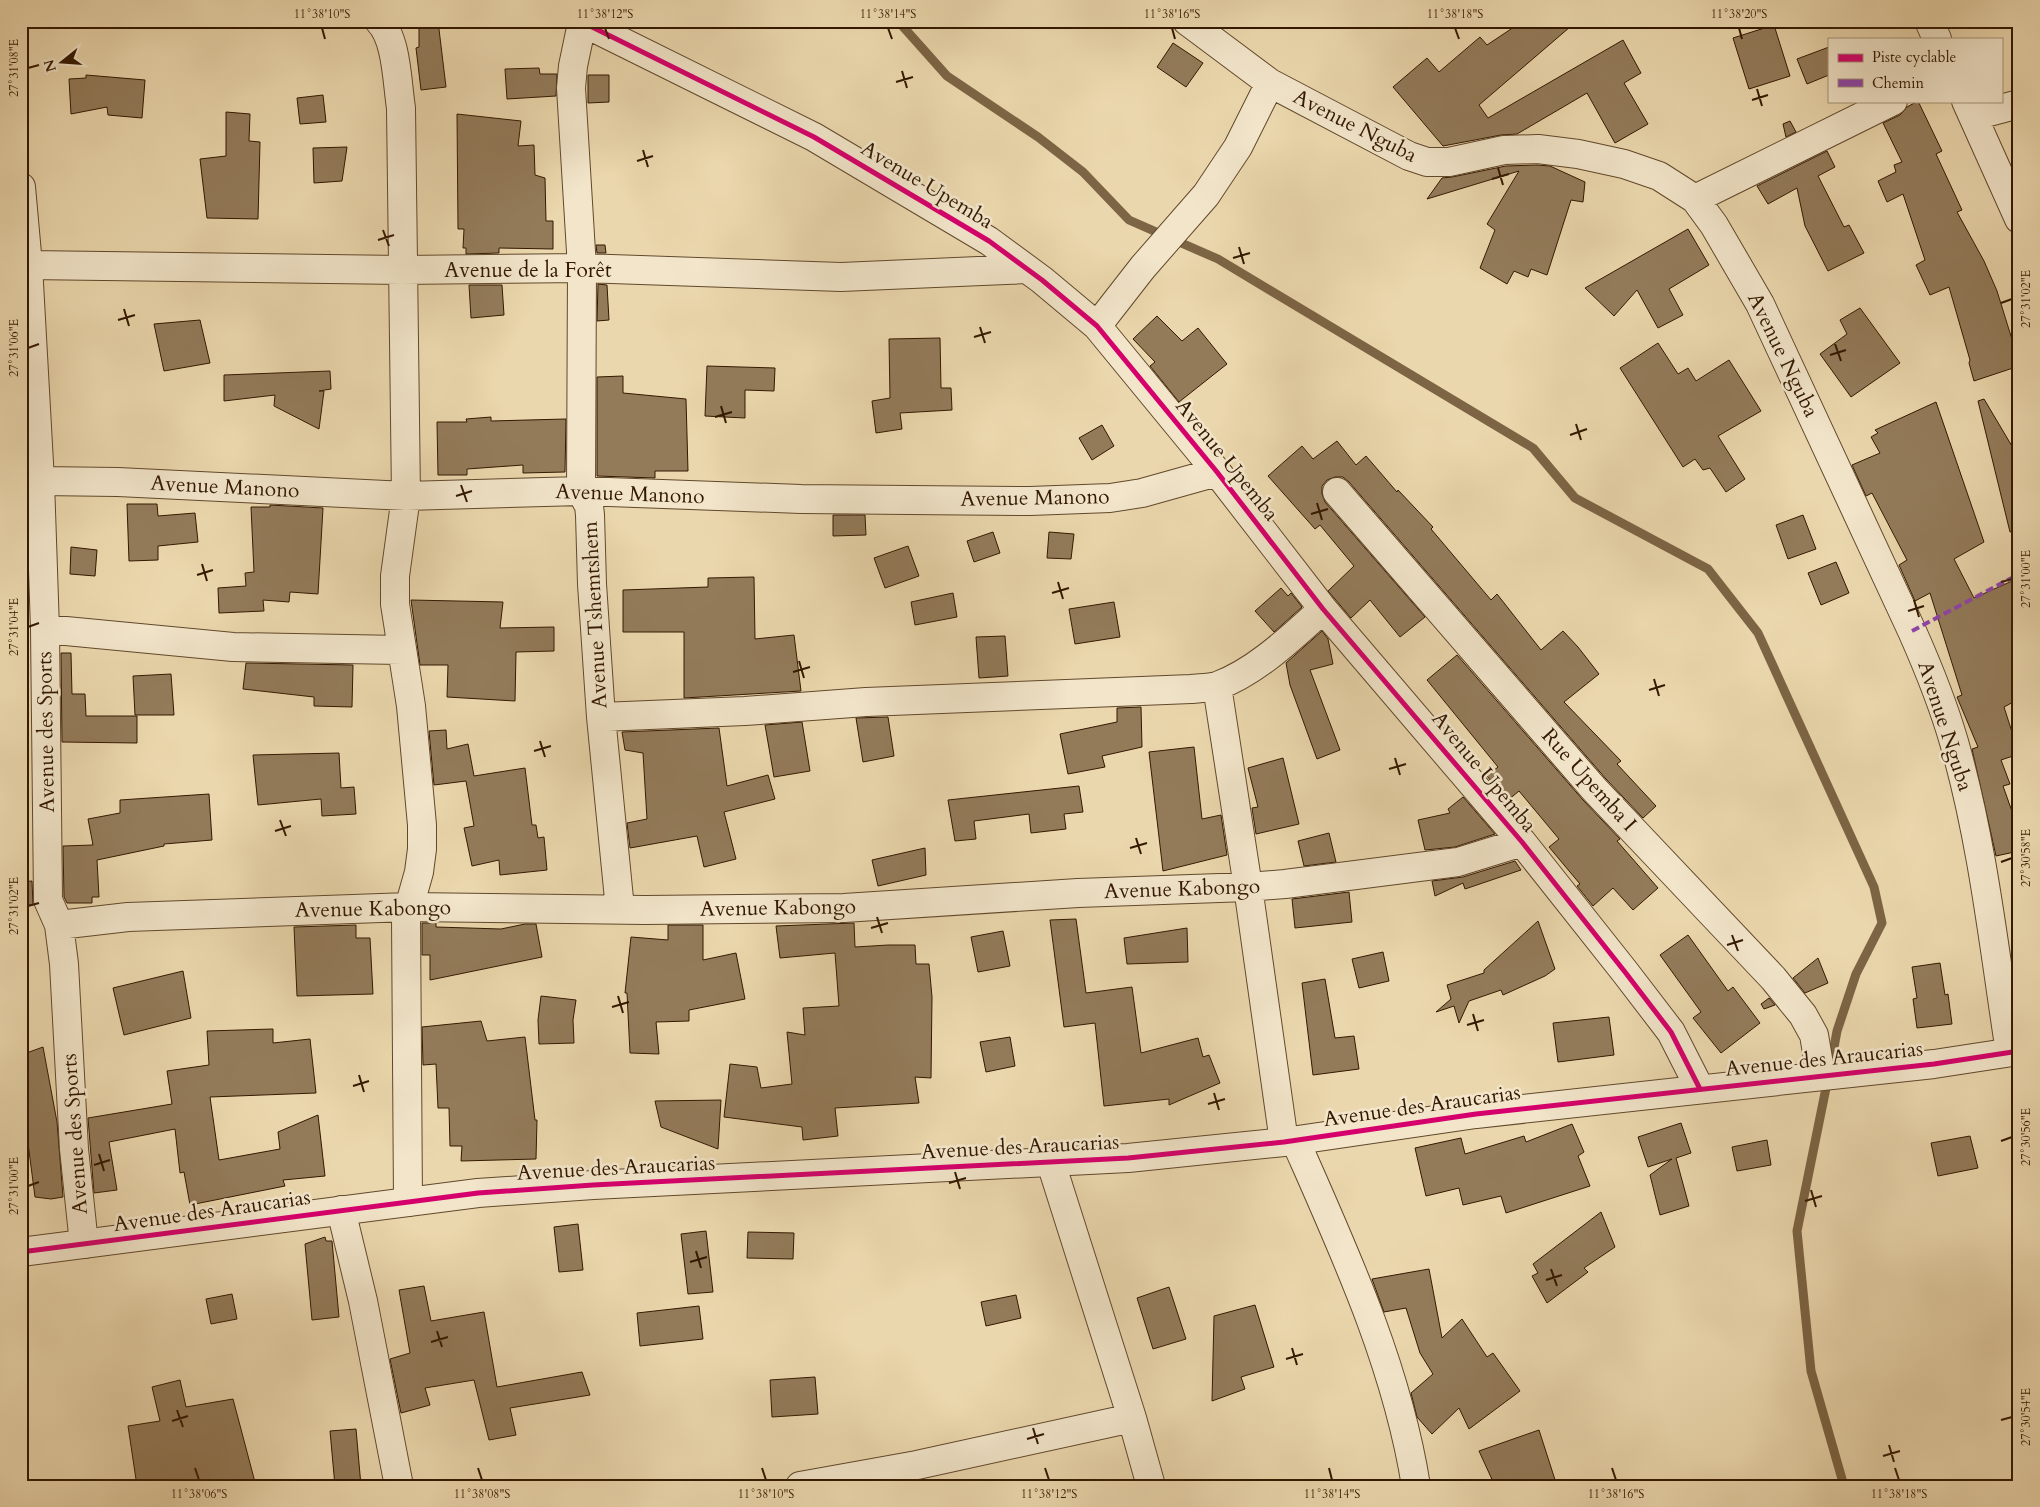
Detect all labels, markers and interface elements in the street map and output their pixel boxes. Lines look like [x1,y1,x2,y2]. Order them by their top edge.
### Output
text: 11°38'10"S [294,6,350,22]
text: 11°38'12"S [577,6,633,22]
text: 11°38'14"S [860,6,916,22]
text: 11°38'16"S [1144,6,1200,22]
text: 11°38'18"S [1427,6,1483,22]
text: 11°38'20"S [1711,6,1767,22]
north arrow [38,38,88,88]
legend [1828,38,2002,102]
text: 27°31'08"E [6,39,22,97]
text: Piste cyclable [1872,47,1956,67]
text: N [39,57,61,74]
text: Chemin [1872,73,1924,93]
street label: Avenue Nguba [1288,82,1422,170]
street label: Avenue Upemba [855,134,999,236]
street label: Avenue de la Forêt [444,256,612,285]
text: 27°31'02"E [2018,270,2034,328]
street label: Avenue Nguba [1740,288,1826,422]
text: 27°31'06"E [6,319,22,377]
street label: Avenue Upemba [1169,393,1285,527]
street label: Avenue Manono [150,469,300,505]
street label: Avenue Manono [555,477,705,511]
street label: Avenue Manono [960,482,1110,514]
street label: Avenue Tshemtshem [576,520,614,709]
text: 27°31'00"E [2018,550,2034,608]
text: 27°31'04"E [6,598,22,656]
street label: Avenue des Sports [30,651,62,813]
street label: Avenue Nguba [1910,657,1980,795]
street label: Avenue Upemba [1425,705,1543,839]
street label: Rue Upemba I [1535,722,1643,838]
text: 27°30'58"E [2018,829,2034,887]
street label: Avenue Kabongo [1103,872,1261,906]
text: 27°31'02"E [6,877,22,935]
street label: Avenue Kabongo [700,892,856,924]
street label: Avenue Kabongo [295,893,451,925]
street label: Avenue des Araucarias [1724,1034,1924,1084]
street label: Avenue des Sports [55,1052,95,1216]
street label: Avenue des Araucarias [1322,1078,1522,1134]
text: 27°30'56"E [2018,1108,2034,1166]
street label: Avenue des Araucarias [920,1127,1120,1167]
street label: Avenue des Araucarias [516,1148,716,1188]
text: 27°31'00"E [6,1157,22,1215]
street label: Avenue des Araucarias [112,1183,312,1239]
text: 27°30'54"E [2018,1388,2034,1446]
text: 11°38'06"S [171,1486,227,1502]
text: 11°38'08"S [454,1486,510,1502]
text: 11°38'10"S [738,1486,794,1502]
text: 11°38'12"S [1021,1486,1077,1502]
text: 11°38'14"S [1304,1486,1360,1502]
text: 11°38'16"S [1588,1486,1644,1502]
text: 11°38'18"S [1871,1486,1927,1502]

